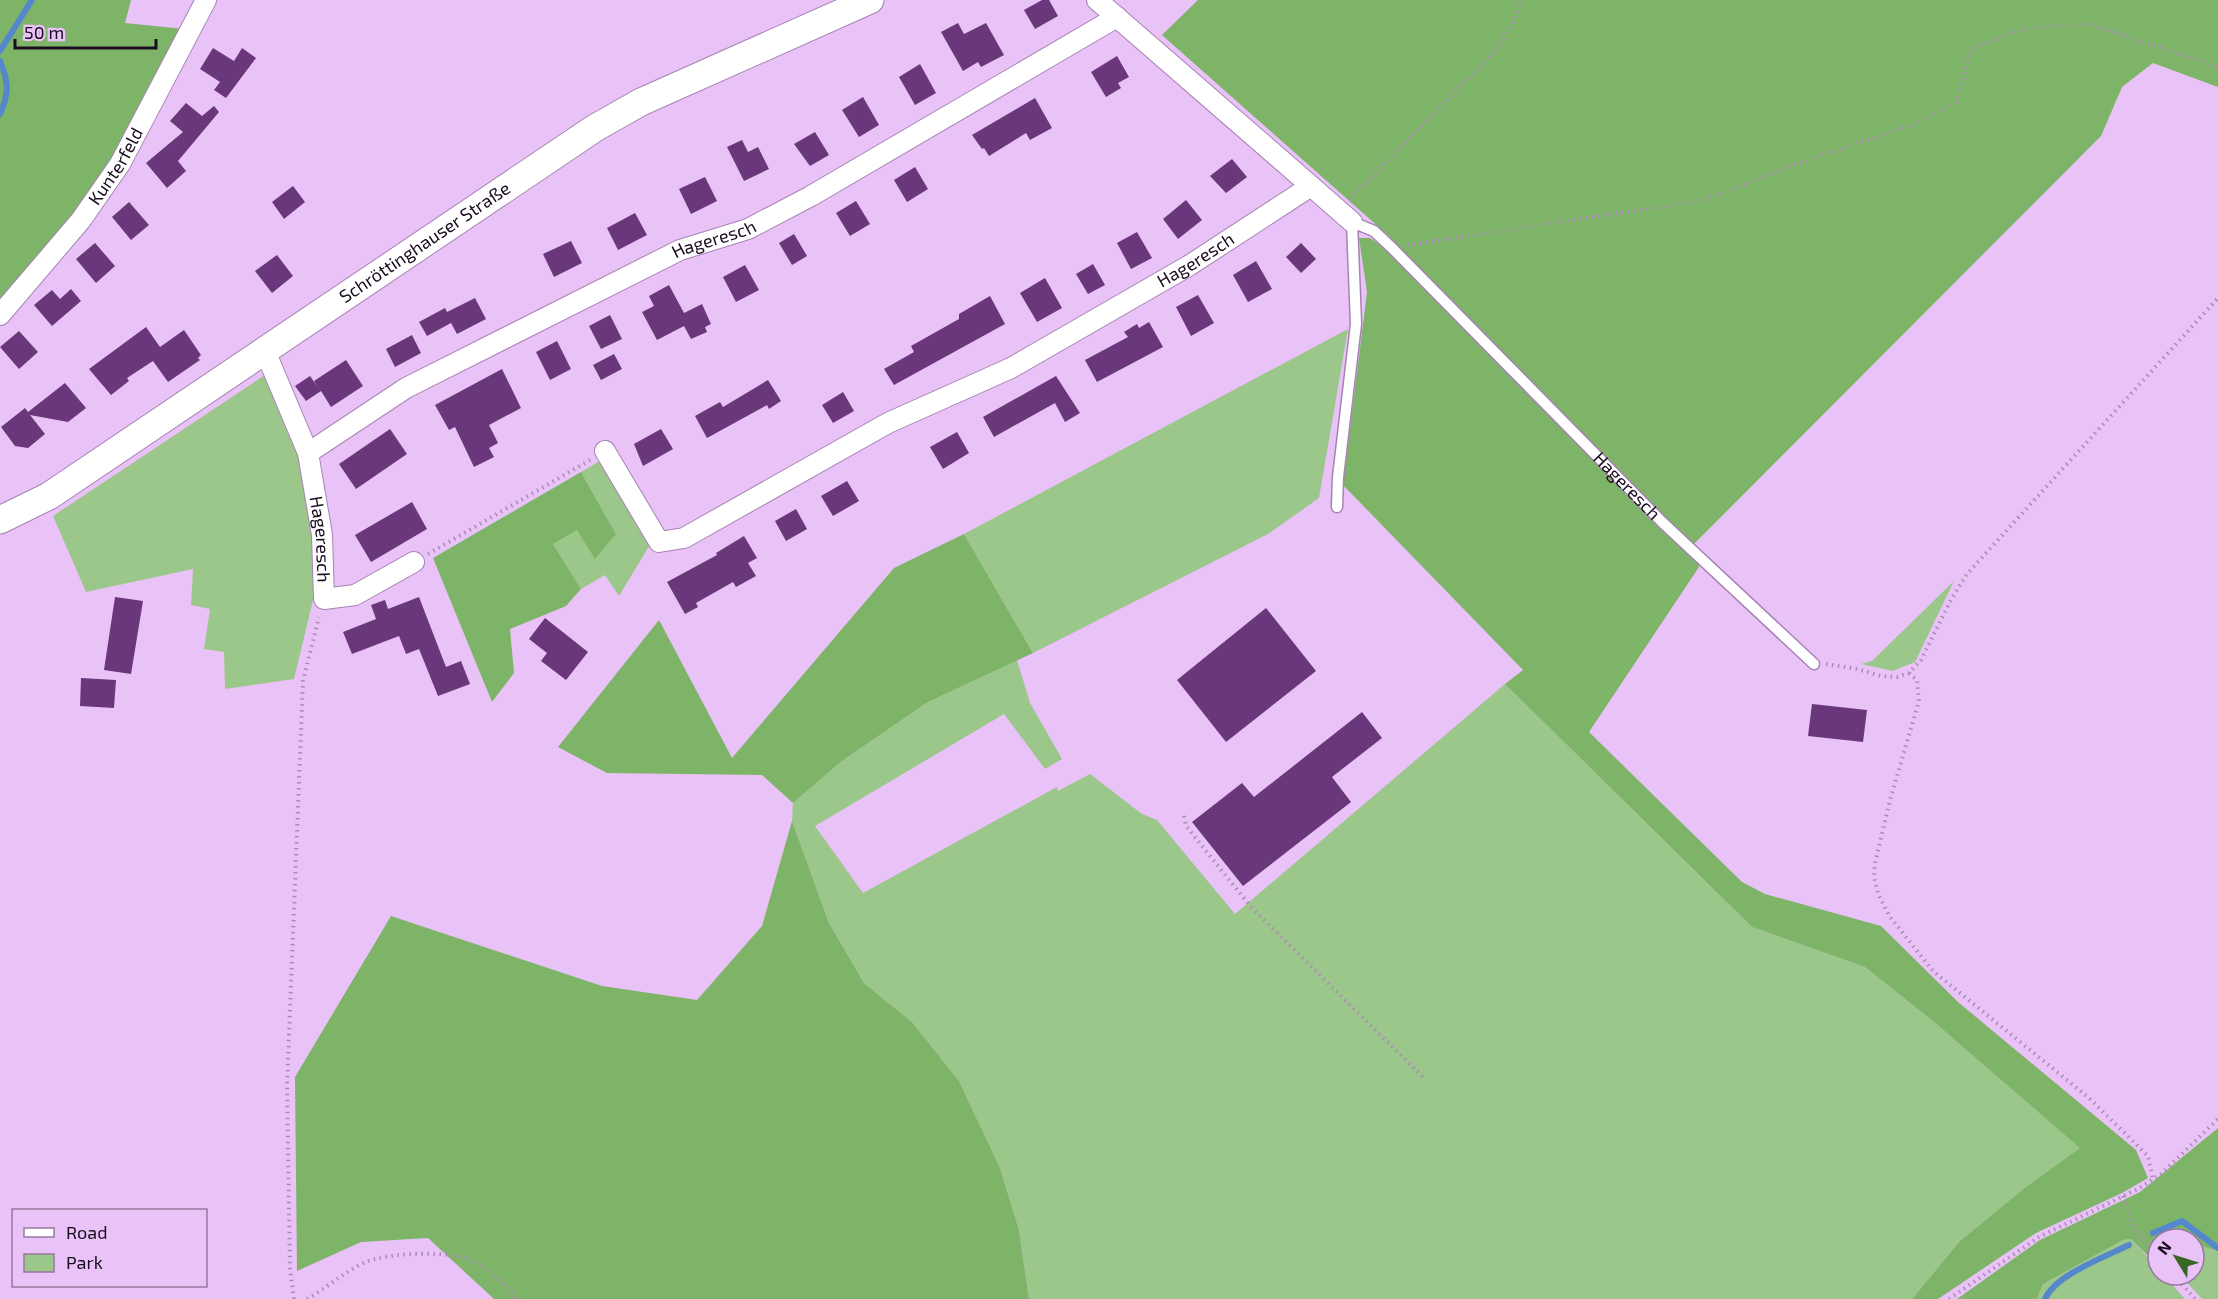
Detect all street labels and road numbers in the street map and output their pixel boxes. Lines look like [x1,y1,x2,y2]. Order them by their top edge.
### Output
street label: Kunterfeld [83,123,147,209]
street label: Schröttinghauser Straße [335,176,514,307]
street label: Hageresch [668,215,760,262]
street label: Hageresch [1153,227,1238,292]
street label: Hageresch [1589,447,1666,524]
street label: Hageresch [306,494,335,583]

